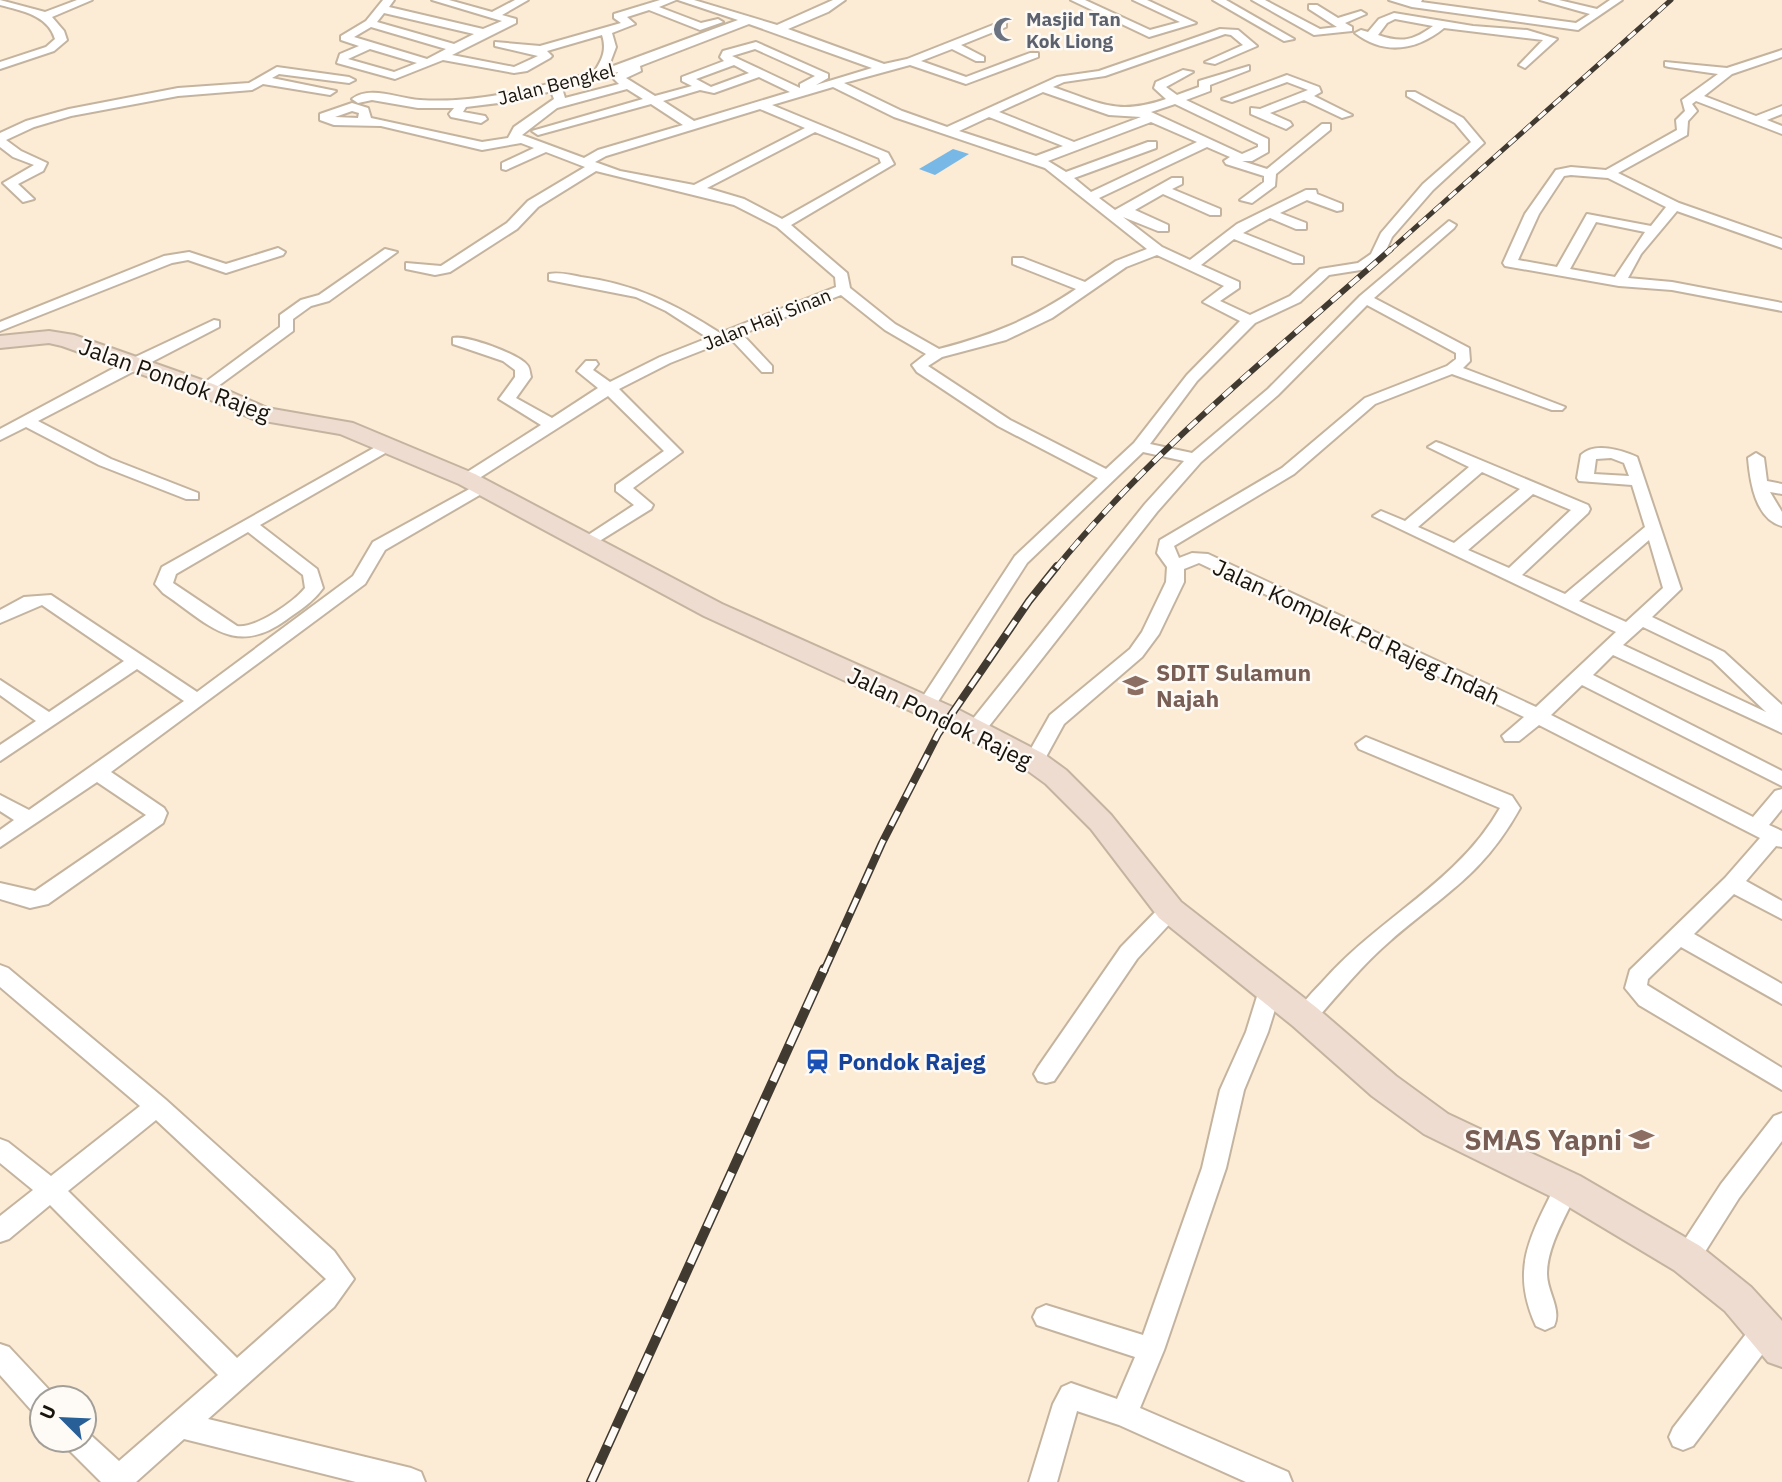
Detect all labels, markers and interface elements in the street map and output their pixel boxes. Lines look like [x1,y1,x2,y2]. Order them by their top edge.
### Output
place label: Masjid Tan Kok Liong [1026,7,1121,53]
mosque icon: Masjid Tan Kok Liong [992,16,1020,44]
street label: Jalan Bengkel [495,58,617,110]
street label: Jalan Haji Sinan [700,282,834,356]
street label: Jalan Pondok Rajeg [75,330,275,428]
street label: Jalan Komplek Pd Rajeg Indah [1209,551,1505,711]
place label: SDIT Sulamun Najah [1156,657,1311,713]
street label: Jalan Pondok Rajeg [843,659,1037,775]
school or university icon: SDIT Sulamun Najah [1122,671,1150,699]
place label: Pondok Rajeg [838,1046,986,1076]
station icon: Pondok Rajeg [804,1047,832,1075]
place label: SMAS Yapni [1464,1121,1622,1158]
school or university icon: SMAS Yapni [1628,1125,1656,1153]
north arrow [28,1384,98,1454]
text: U [34,1401,61,1423]

